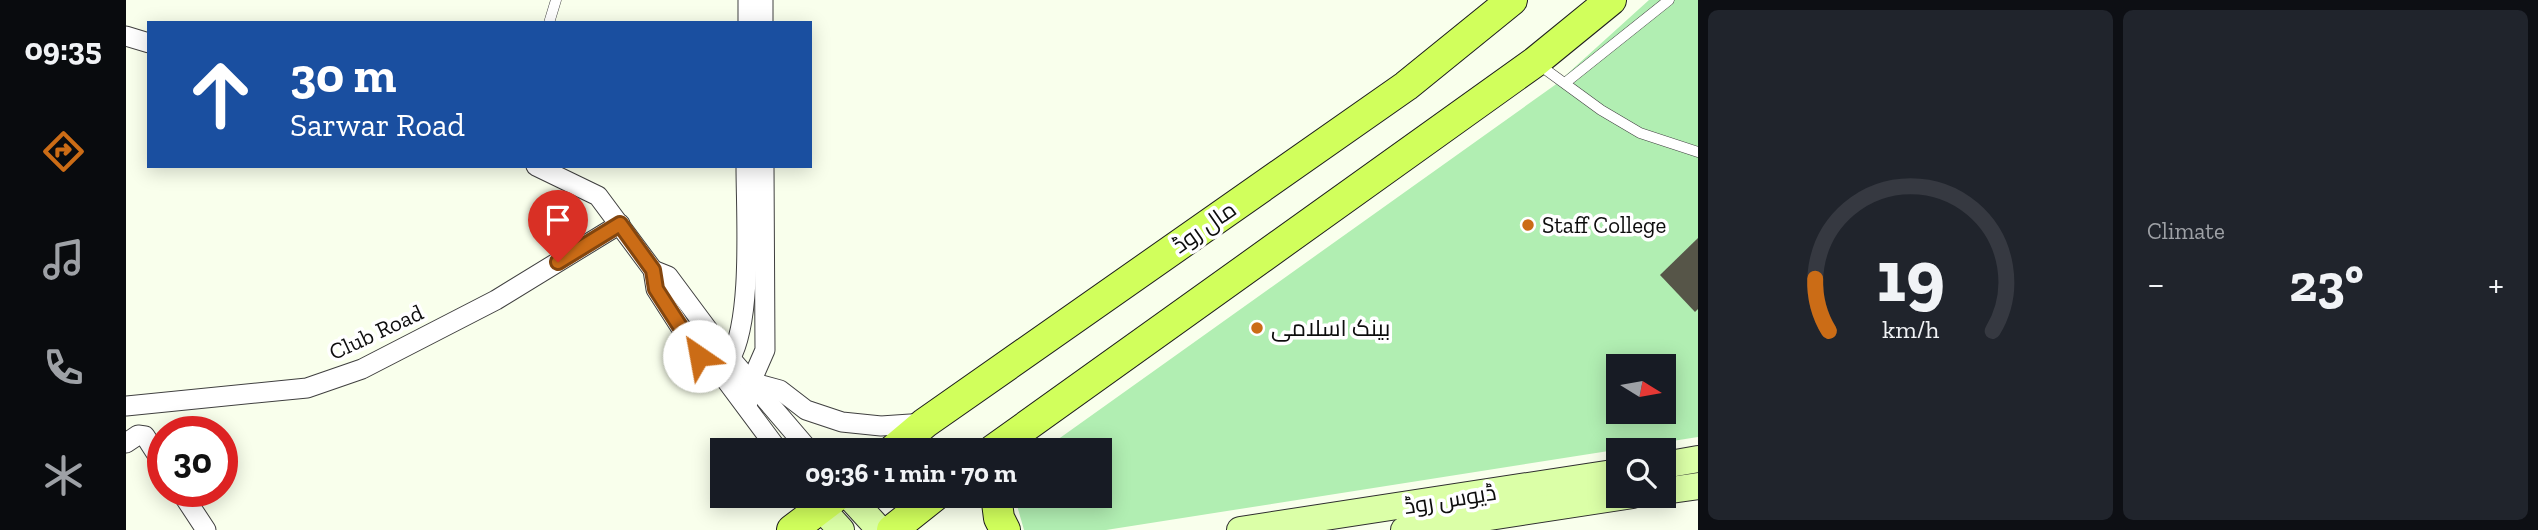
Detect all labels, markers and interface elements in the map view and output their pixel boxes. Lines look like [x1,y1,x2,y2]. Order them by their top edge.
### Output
text: 09:35 [24,30,102,68]
text: 30 m [290,46,396,105]
icon: ahead [175,49,266,140]
text: Sarwar Road [290,106,465,144]
icon: directions [39,127,88,176]
pin [528,190,588,262]
street label: مال روڈ [1167,195,1241,259]
icon: arrive [539,201,577,239]
place label: Staff College [1542,211,1666,239]
marker: Staff College [1520,217,1536,233]
text: Climate [2147,217,2225,245]
text: 19 [1876,232,1945,320]
icon: music [39,235,88,284]
text: 23° [2289,252,2364,314]
text: − [2147,261,2165,307]
text: + [2488,261,2504,307]
street label: Club Road [324,298,428,366]
place label: بینک اسلامی [1271,314,1390,342]
text: km/h [1882,314,1939,344]
position arrow [662,319,736,393]
marker: بینک اسلامی [1249,320,1265,336]
icon: phone [39,343,88,392]
north arrow [1606,354,1676,424]
map controls [1606,354,1676,508]
speed limit sign: 30 [147,416,238,507]
button: search [1606,438,1676,508]
icon: climate [39,451,88,500]
text: 09:36 · 1 min · 70 m [805,457,1017,489]
street label: ڈیوس روڈ [1402,478,1498,520]

